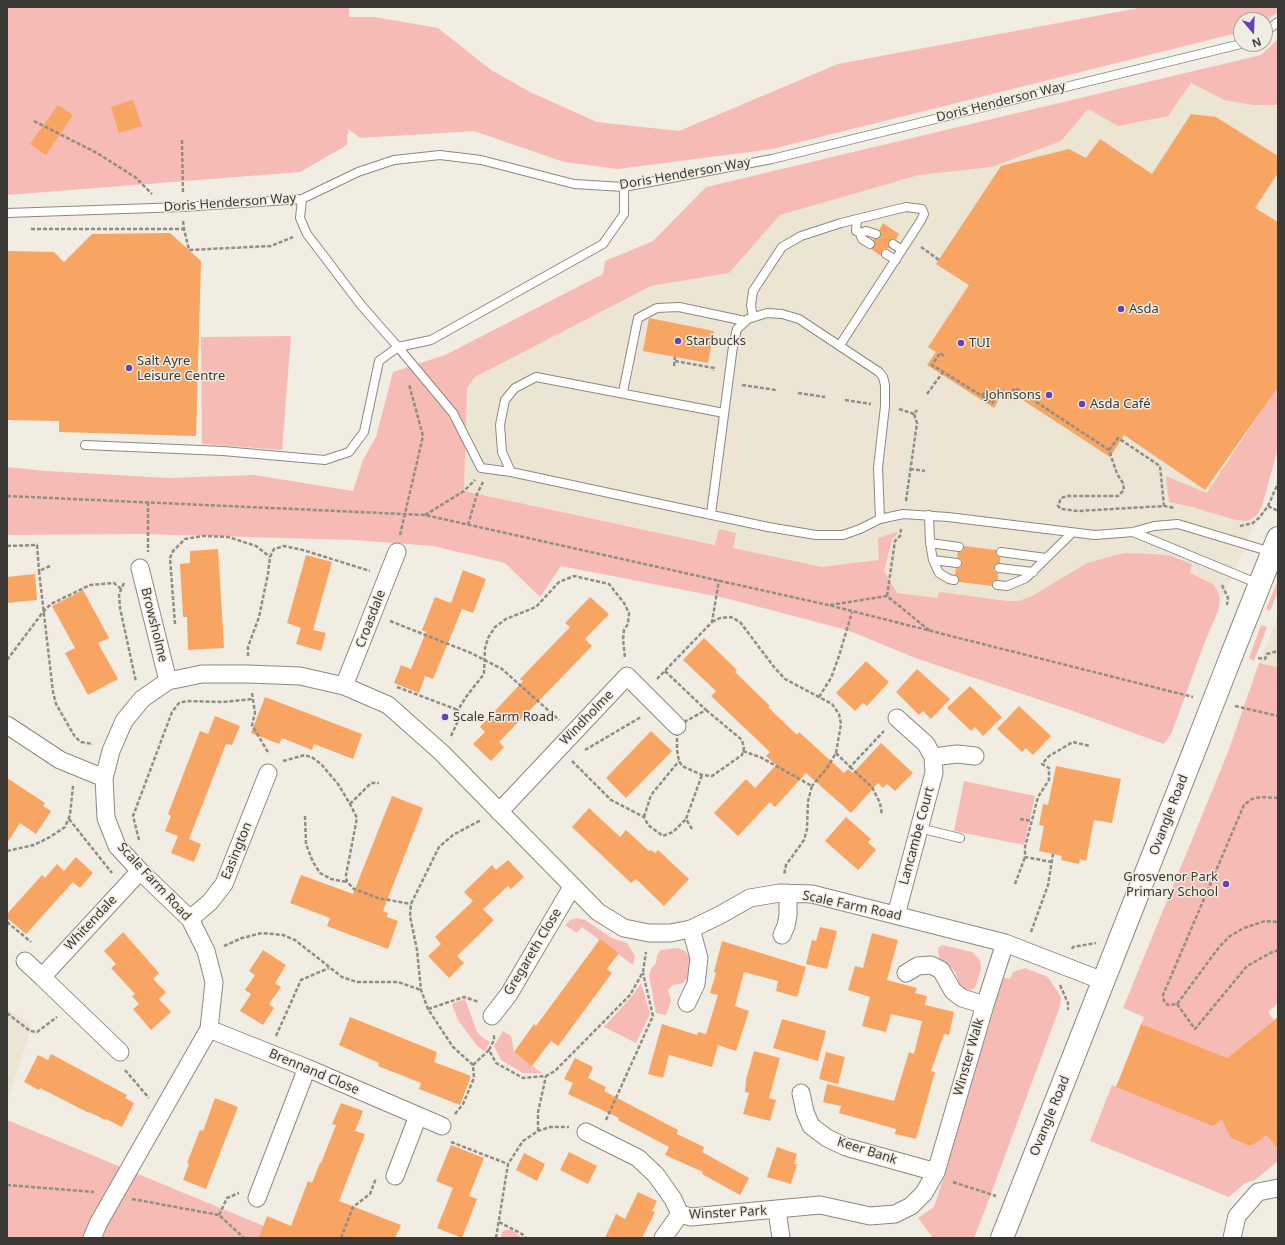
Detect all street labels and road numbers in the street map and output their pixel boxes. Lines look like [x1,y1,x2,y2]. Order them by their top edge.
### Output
street label: Doris Henderson Way [935,78,1067,126]
street label: Doris Henderson Way [618,155,752,193]
street label: Doris Henderson Way [163,191,297,215]
street label: Browsholme [137,586,171,664]
street label: Croasdale [353,588,389,650]
street label: Windholme [557,687,617,749]
street label: Ovangle Road [1146,772,1192,858]
street label: Lancambe Court [896,785,938,887]
street label: Easington [218,820,256,882]
street label: Scale Farm Road [114,840,194,924]
street label: Scale Farm Road [801,888,903,924]
street label: Whitendale [62,892,120,954]
street label: Gregareth Close [501,906,565,998]
street label: Winster Walk [950,1016,988,1098]
street label: Brennand Close [266,1046,362,1098]
street label: Ovangle Road [1027,1073,1073,1159]
street label: Keer Bank [835,1134,899,1168]
street label: Winster Park [689,1203,767,1223]

